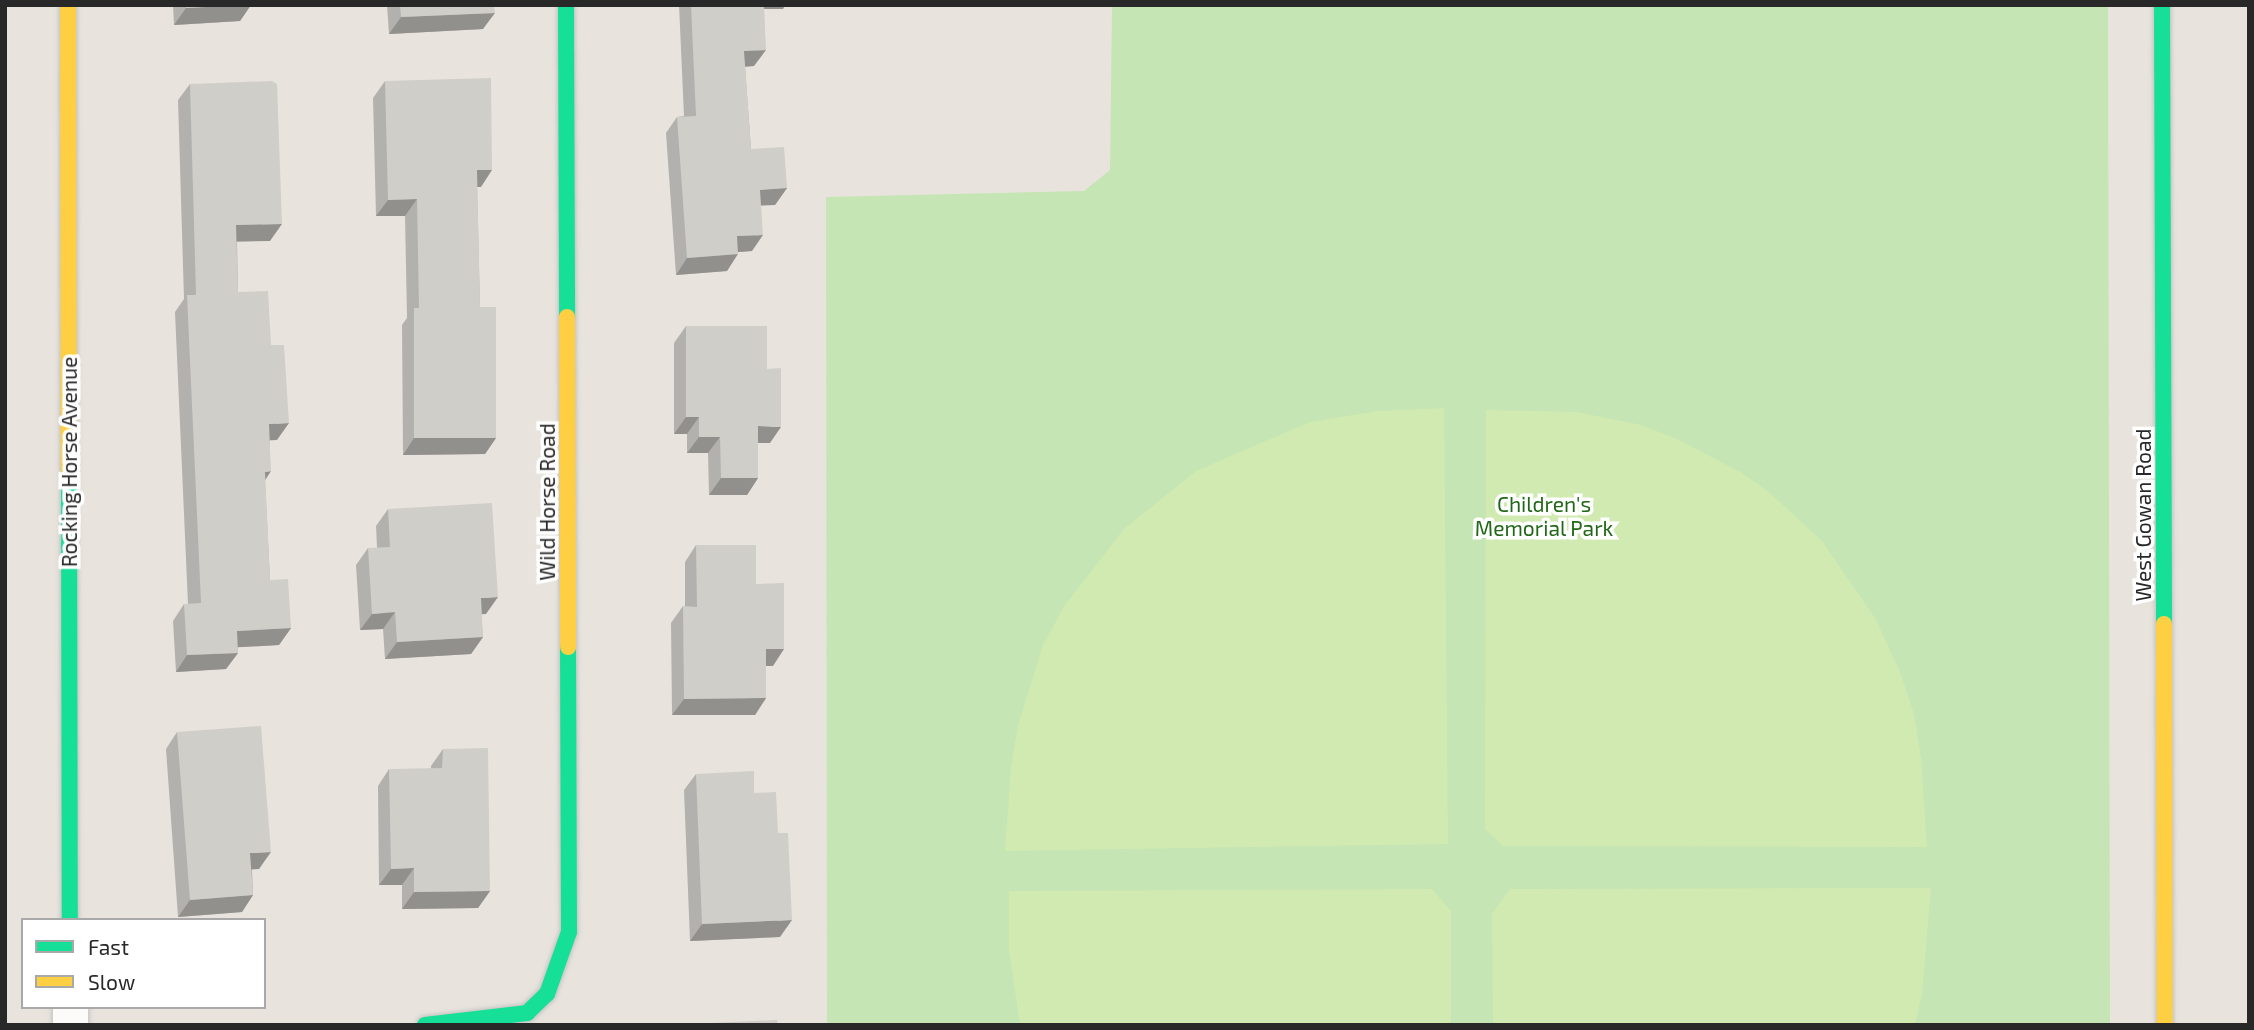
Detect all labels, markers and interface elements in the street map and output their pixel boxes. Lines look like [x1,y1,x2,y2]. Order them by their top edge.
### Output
street label: Rocking Horse Avenue [56,357,82,567]
street label: Wild Horse Road [534,423,560,581]
street label: West Gowan Road [2130,428,2156,602]
park label: Children's Memorial Park [1474,491,1614,541]
legend [21,918,266,1009]
text: Fast [88,934,129,959]
text: Slow [88,969,135,994]

